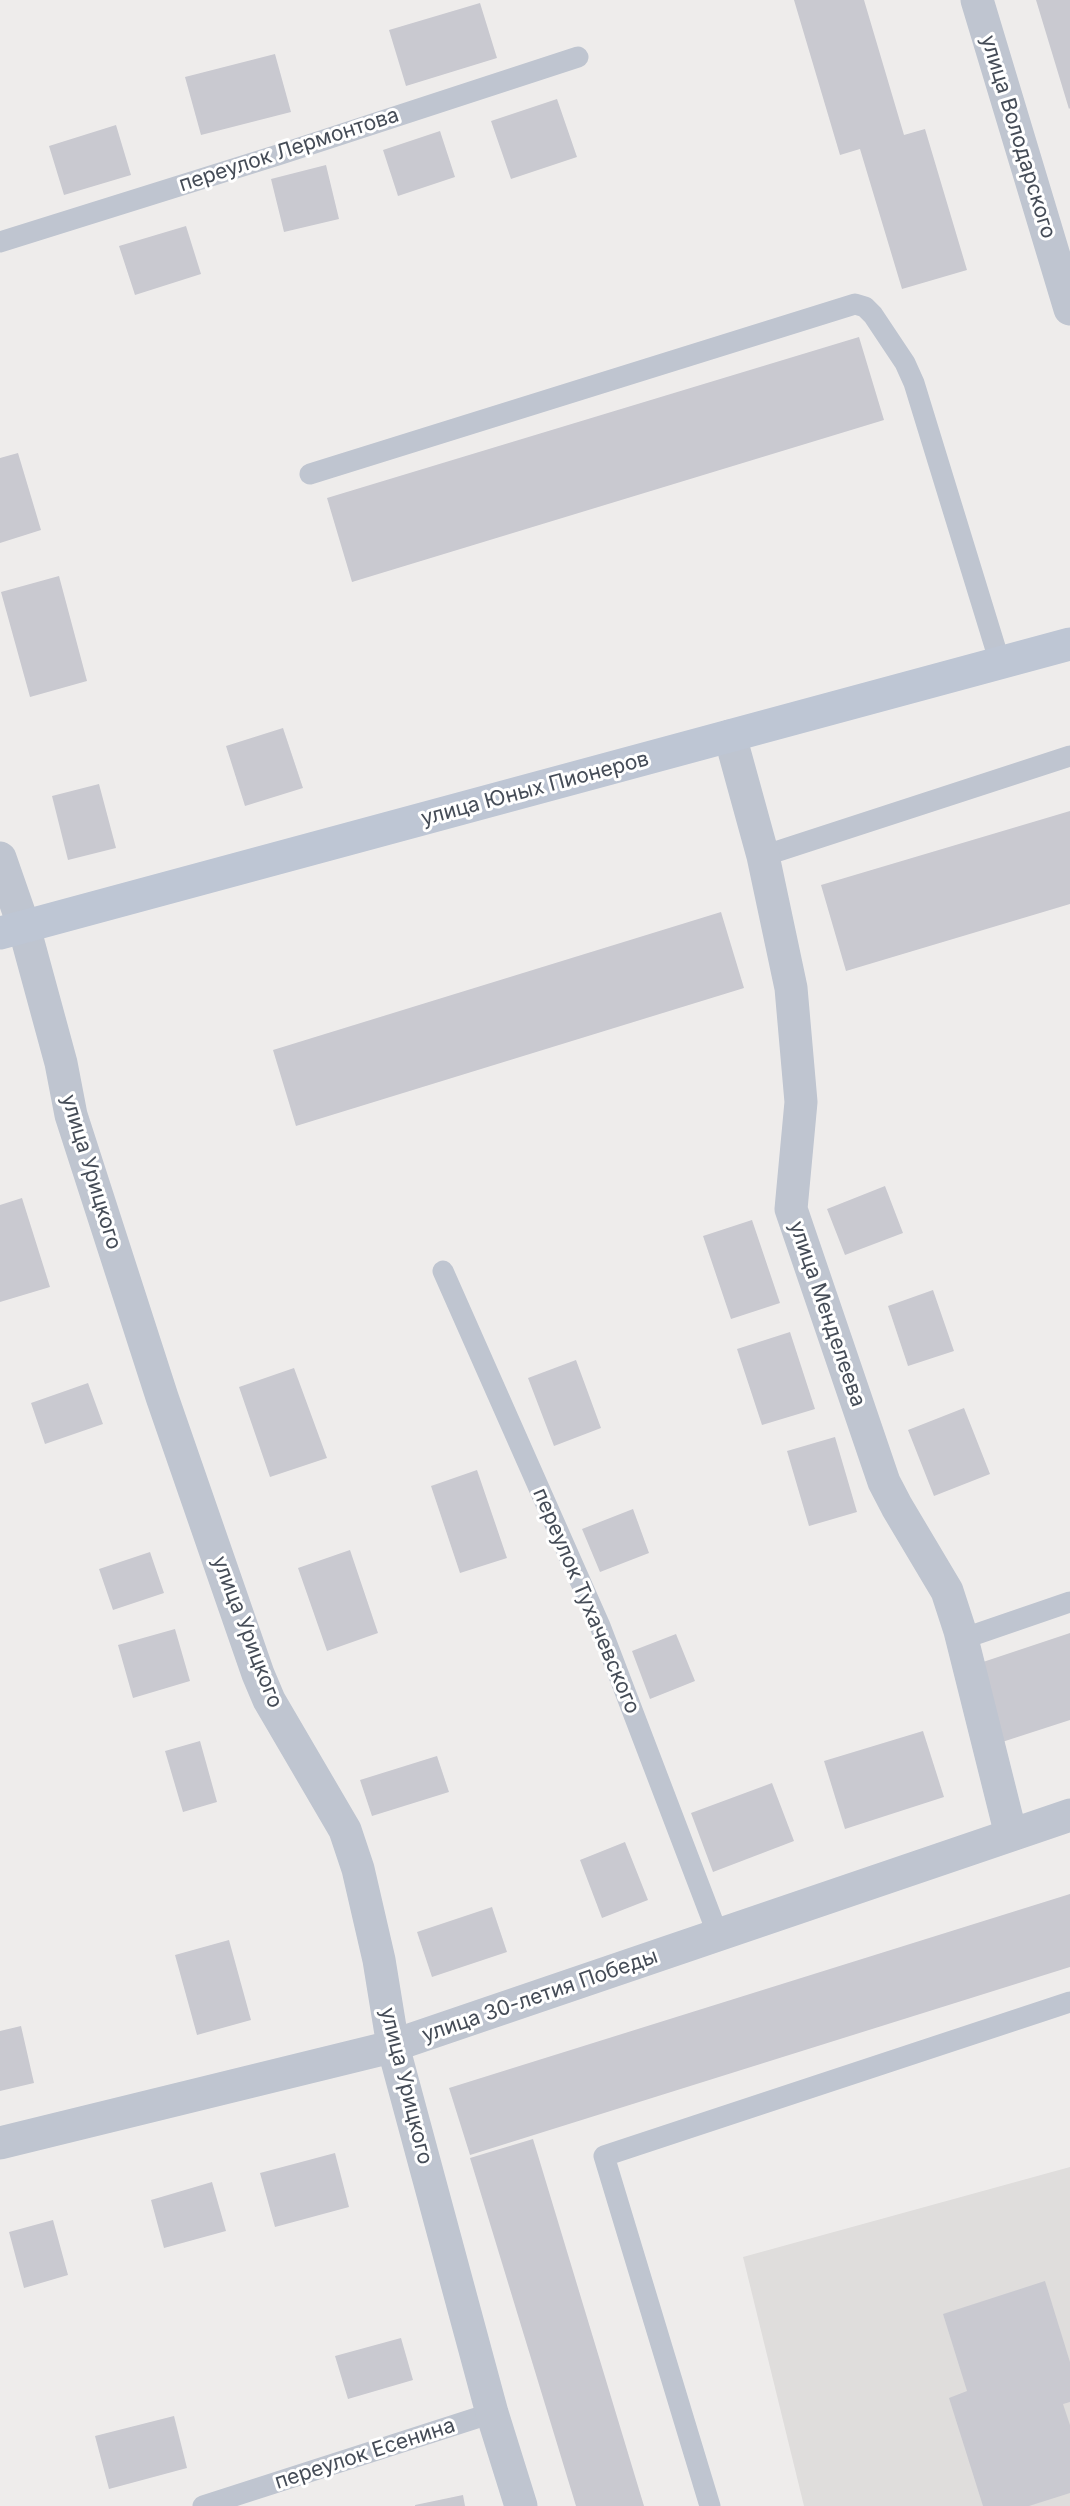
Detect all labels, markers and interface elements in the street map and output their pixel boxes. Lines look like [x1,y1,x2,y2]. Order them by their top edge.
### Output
street label: улица Володарского [975,32,1061,242]
street label: переулок Лермонтова [176,103,402,197]
street label: улица Юных Пионеров [418,746,652,832]
street label: улица Урицкого [55,1091,127,1253]
street label: улица Менделеева [783,1218,871,1410]
street label: переулок Тухачевского [527,1484,645,1718]
street label: улица Урицкого [206,1552,288,1712]
street label: улица 30-летия Победы [419,1944,661,2048]
street label: улица Урицкого [374,2005,438,2167]
street label: переулок Есенина [272,2413,458,2495]

